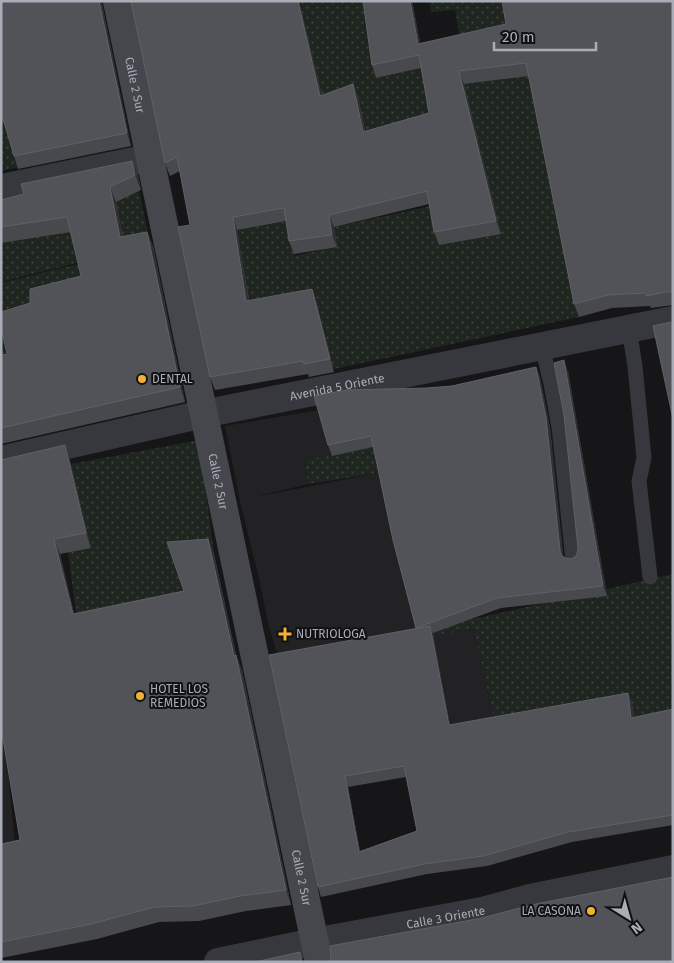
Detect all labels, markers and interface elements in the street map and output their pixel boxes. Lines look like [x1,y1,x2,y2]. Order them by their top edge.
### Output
scale bar [494,20,596,52]
text: 20 m [502,28,535,46]
street label: Calle 2 Sur [122,56,147,115]
street label: Avenida 5 Oriente [288,371,386,403]
place label: DENTAL [152,372,193,386]
marker: DENTAL [136,373,148,385]
street label: Calle 2 Sur [205,452,231,511]
marker: NUTRIOLOGA [278,627,292,641]
place label: NUTRIOLOGA [296,627,366,641]
place label: HOTEL LOS REMEDIOS [150,682,209,710]
marker: HOTEL LOS REMEDIOS [134,690,146,702]
street label: Calle 2 Sur [289,848,314,908]
north arrow [604,893,654,943]
street label: Calle 3 Oriente [405,904,486,932]
place label: LA CASONA [521,904,581,918]
marker: LA CASONA [585,905,597,917]
text: N [628,918,645,938]

